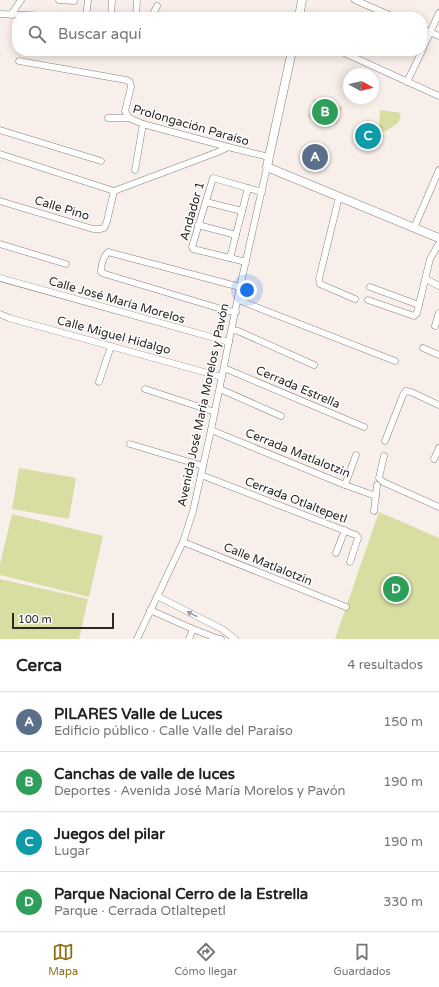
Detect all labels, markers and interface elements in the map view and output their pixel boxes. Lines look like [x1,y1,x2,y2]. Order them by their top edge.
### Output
search box [12,12,427,56]
icon: search [26,23,48,45]
text: Buscar aquí [58,25,141,43]
north arrow [343,68,379,104]
pin: B [312,97,338,127]
street label: Prolongación Paraíso [131,102,251,148]
pin: C [355,121,381,151]
pin: A [302,142,328,172]
street label: Andador 1 [177,180,207,242]
street label: Calle Pino [33,193,91,223]
street label: Calle José María Morelos [47,274,187,326]
your location [237,280,257,300]
street label: Avenida José María Morelos y Pavón [175,302,231,508]
street label: Calle Miguel Hidalgo [56,313,172,357]
street label: Cerrada Estrella [254,363,342,411]
street label: Cerrada Matlalotzin [243,426,353,480]
street label: Cerrada Otlaltepetl [243,474,349,526]
street label: Calle Matlalotzin [222,540,314,588]
pin: D [383,574,409,604]
scale bar [12,611,114,630]
one-way arrow [186,611,198,617]
text: 100 m [18,613,52,626]
text: Cerca [16,655,62,676]
text: 4 resultados [347,657,423,673]
text: PILARES Valle de Luces [54,705,222,723]
text: A [24,714,34,730]
text: 150 m [383,714,423,730]
text: Edificio público · Calle Valle del Paraíso [54,723,293,739]
text: Canchas de valle de luces [54,765,235,783]
text: B [24,774,34,790]
text: 190 m [383,774,423,790]
text: Deportes · Avenida José María Morelos y Pavón [54,783,345,799]
text: Juegos del pilar [54,825,165,843]
text: C [24,834,34,850]
text: 190 m [383,834,423,850]
text: Lugar [54,843,90,859]
text: Parque Nacional Cerro de la Estrella [54,885,308,903]
text: D [24,894,34,910]
text: 330 m [383,894,423,910]
text: Parque · Cerrada Otlaltepetl [54,903,226,919]
tab: Mapa [48,941,78,978]
tab: Cómo llegar [174,941,237,978]
tab: Guardados [334,941,391,978]

